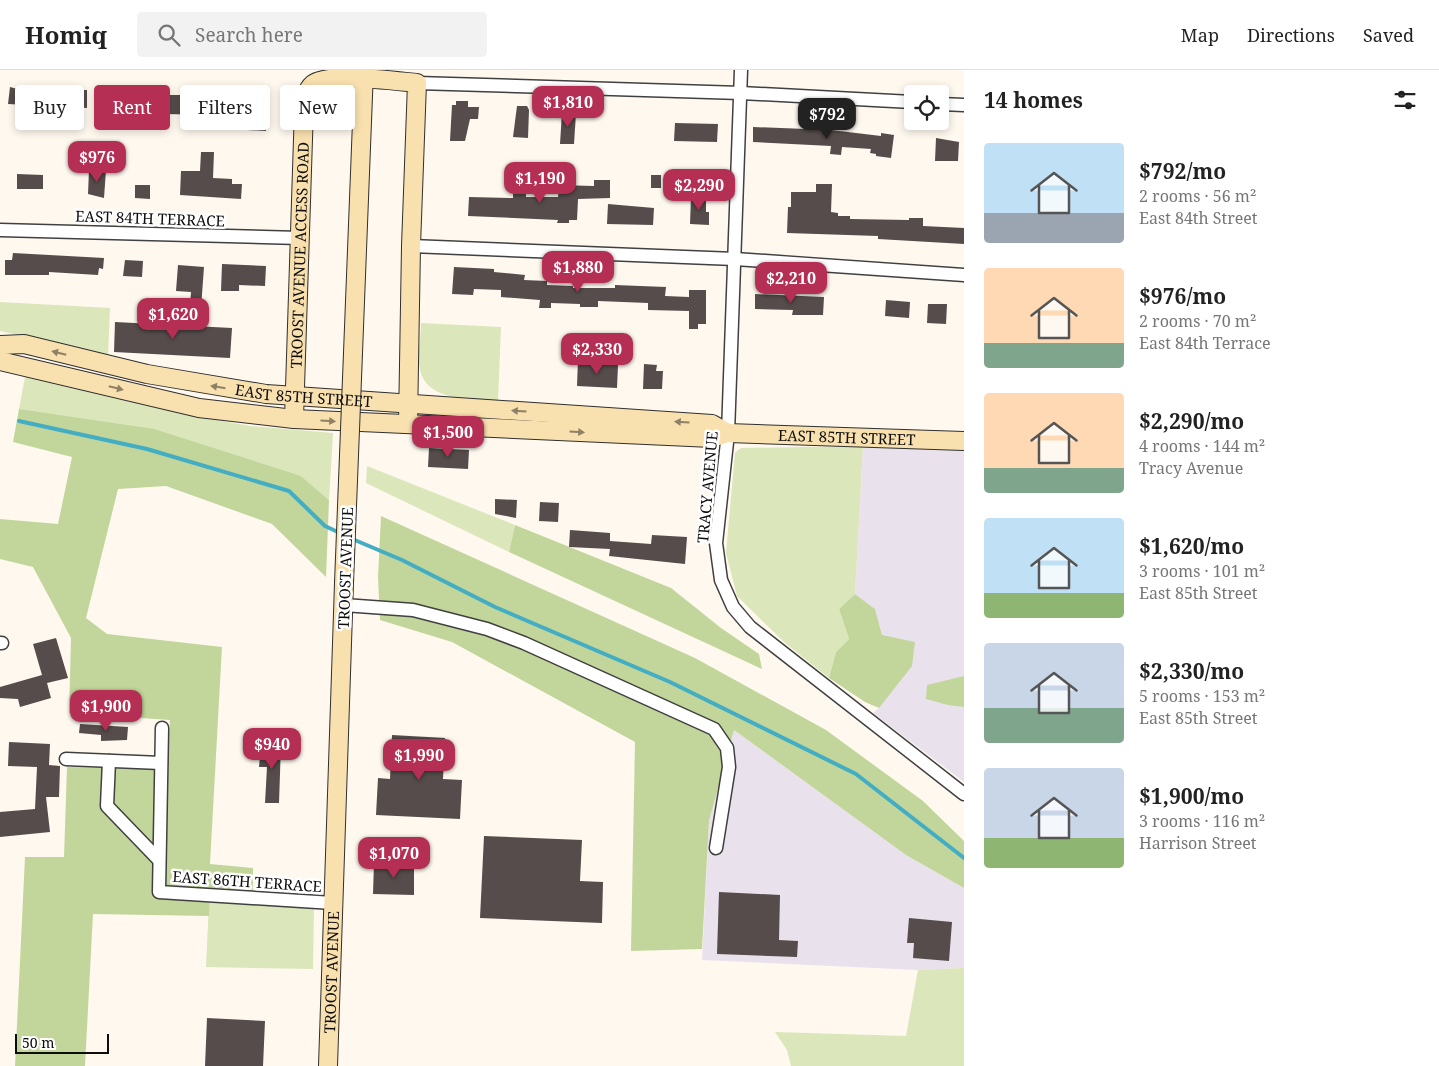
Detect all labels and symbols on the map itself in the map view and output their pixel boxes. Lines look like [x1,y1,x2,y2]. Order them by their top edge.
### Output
pin: $1,810 [527,85,609,128]
pin: $792 [797,98,857,140]
pin: $976 [67,140,127,183]
street label: TROOST AVENUE ACCESS ROAD [286,141,313,369]
pin: $1,190 [499,162,581,204]
pin: $2,290 [658,168,740,211]
street label: EAST 84TH TERRACE [75,205,225,231]
pin: $1,880 [537,250,619,293]
pin: $2,210 [750,262,832,304]
pin: $1,620 [132,298,214,340]
pin: $2,330 [556,332,638,375]
one-way arrow [52,349,67,357]
street label: EAST 85TH STREET [234,379,373,411]
one-way arrow [210,383,226,391]
one-way arrow [108,384,123,392]
one-way arrow [511,407,527,415]
pin: $1,500 [407,416,489,458]
one-way arrow [320,417,336,425]
one-way arrow [673,418,689,426]
street label: EAST 85TH STREET [778,425,916,449]
one-way arrow [570,428,586,436]
street label: TRACY AVENUE [692,430,722,544]
street label: TROOST AVENUE [333,507,357,629]
pin: $1,900 [65,690,147,732]
pin: $940 [242,728,302,770]
pin: $1,990 [378,738,460,781]
pin: $1,070 [353,836,435,879]
street label: EAST 86TH TERRACE [172,866,322,896]
street label: TROOST AVENUE [319,911,343,1034]
scale bar [15,1031,109,1054]

